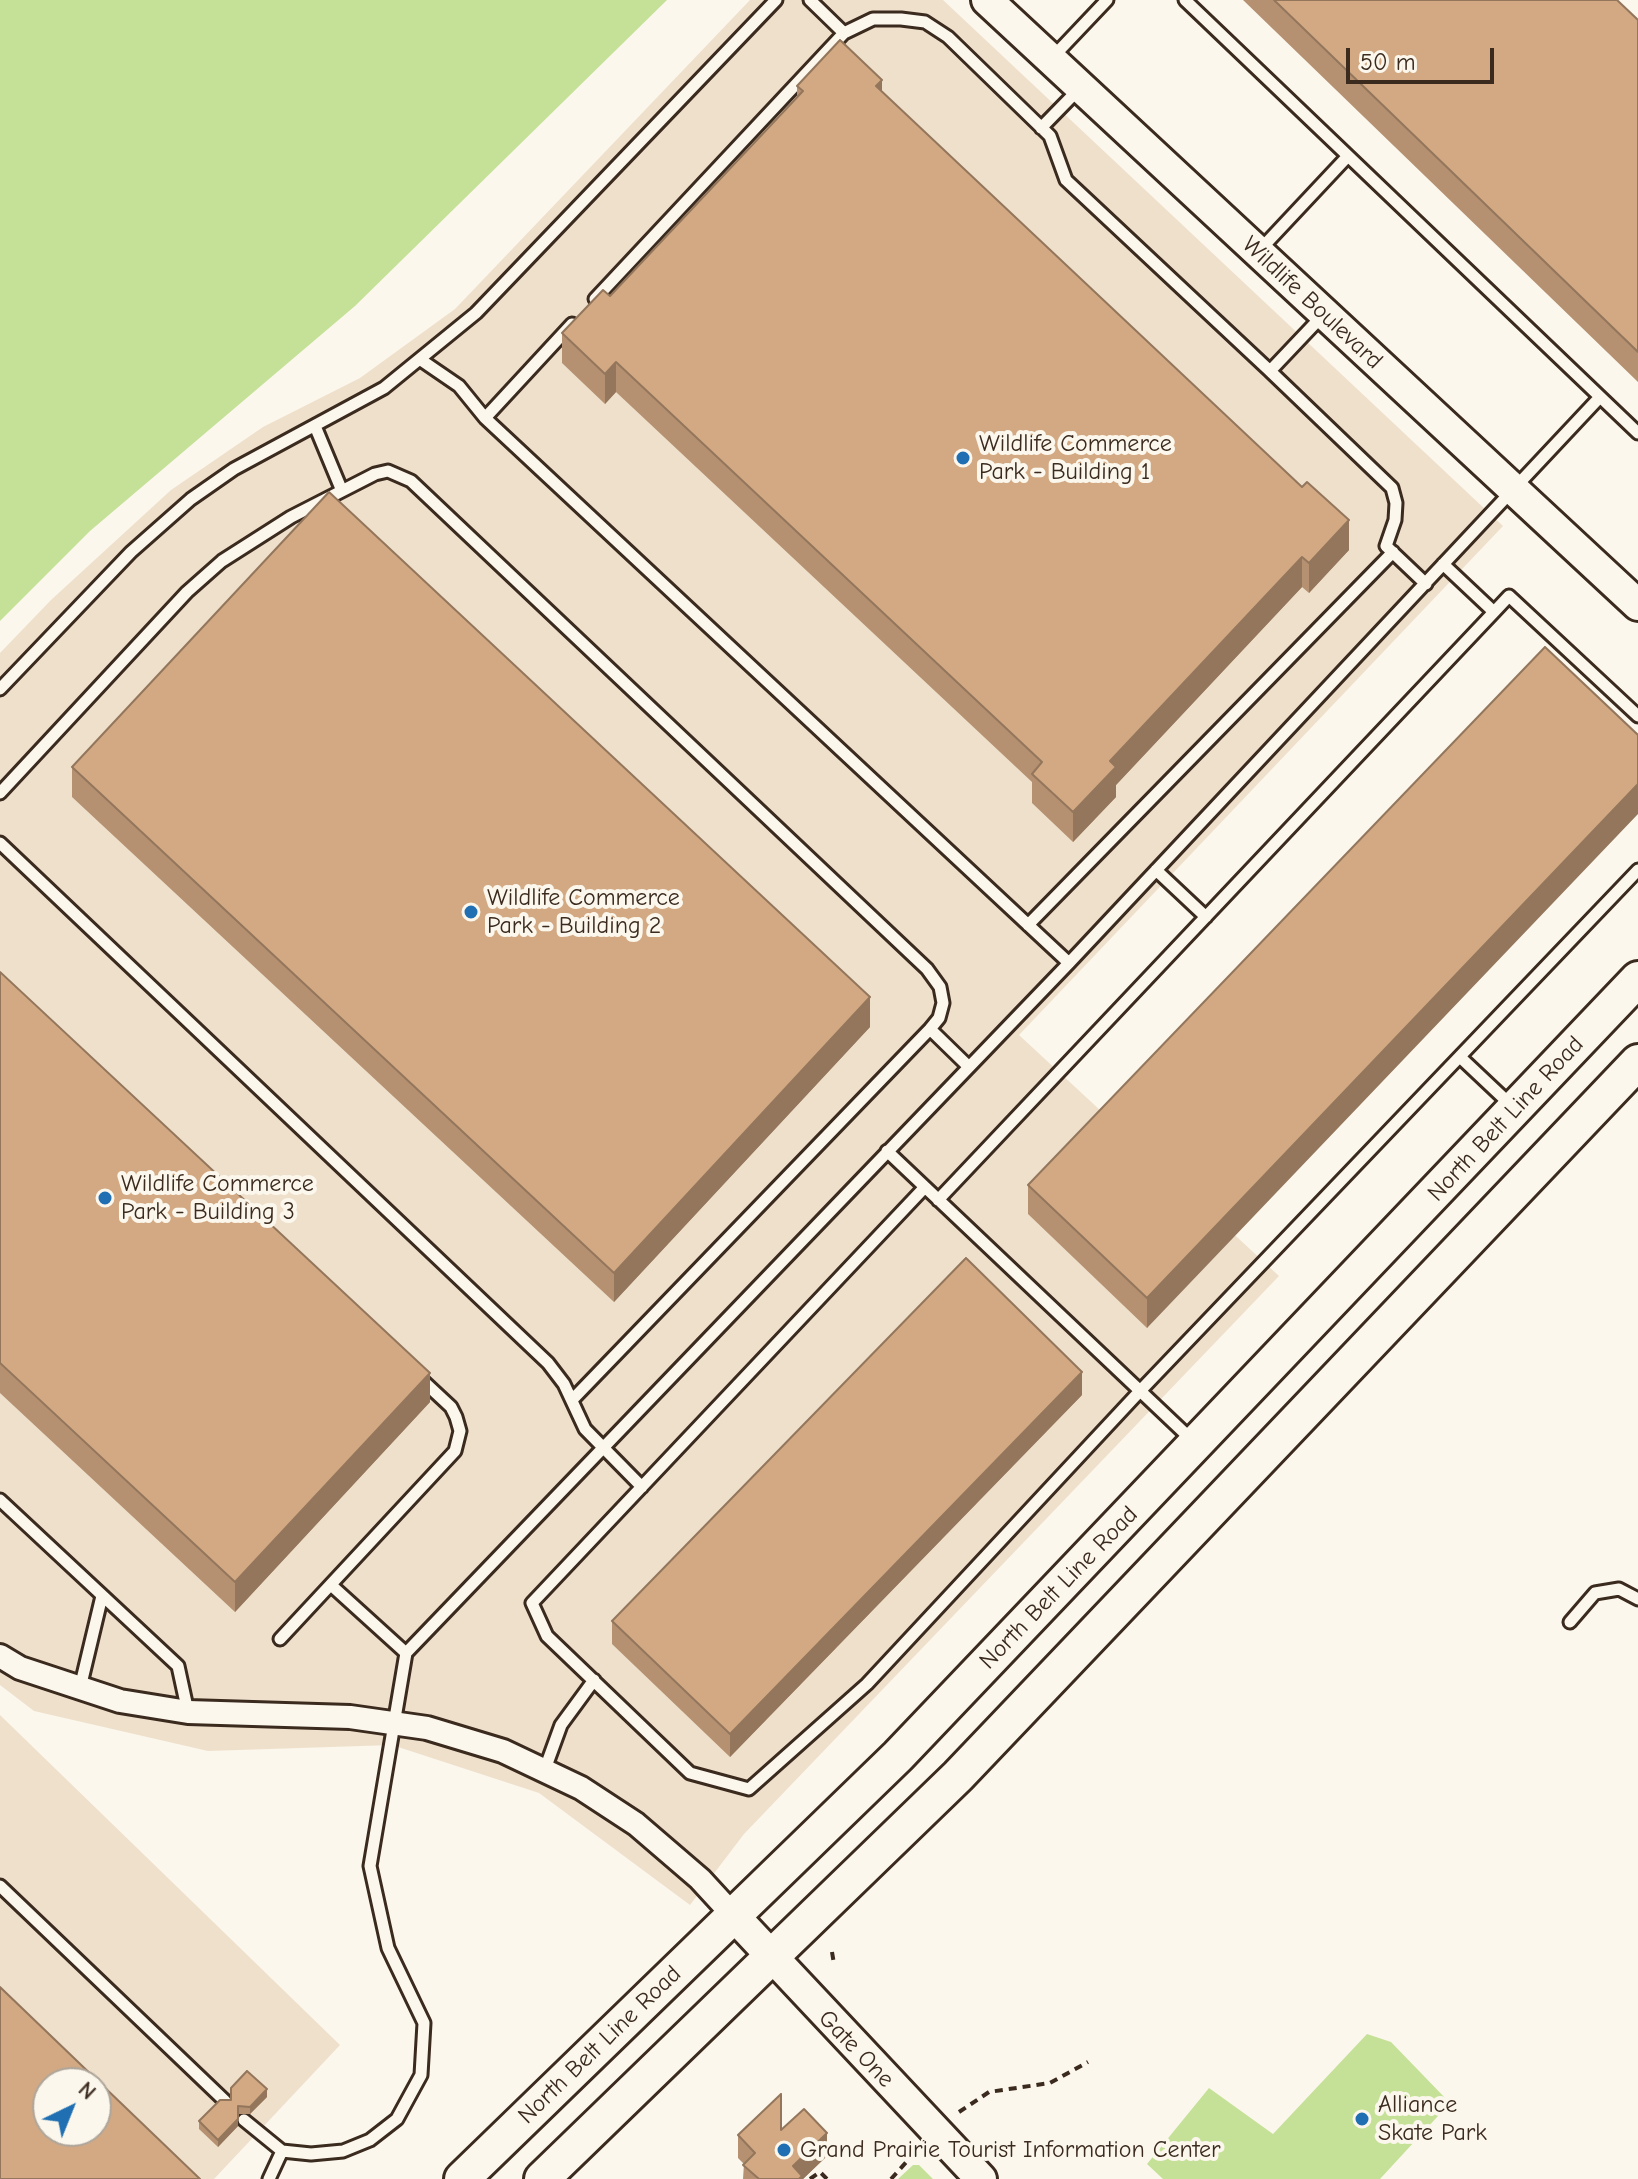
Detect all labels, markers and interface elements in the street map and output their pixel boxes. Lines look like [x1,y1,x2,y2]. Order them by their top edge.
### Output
scale bar [1350,32,1498,82]
text: 50 m [1360,48,1416,76]
street label: Wildlife Boulevard [1236,230,1388,376]
place label: Wildlife Commerce Park - Building 1 [979,430,1172,486]
marker: Wildlife Commerce Park - Building 1 [954,449,972,467]
place label: Wildlife Commerce Park - Building 2 [487,884,680,940]
marker: Wildlife Commerce Park - Building 2 [462,903,480,921]
street label: North Belt Line Road [1422,1030,1590,1208]
place label: Wildlife Commerce Park - Building 3 [121,1170,314,1226]
marker: Wildlife Commerce Park - Building 3 [96,1189,114,1207]
street label: North Belt Line Road [974,1501,1144,1675]
street label: North Belt Line Road [513,1960,687,2130]
street label: Gate One [812,2004,900,2094]
north arrow [32,2067,112,2147]
text: N [73,2077,101,2105]
place label: Alliance Skate Park [1378,2091,1487,2147]
marker: Alliance Skate Park [1353,2110,1371,2128]
place label: Grand Prairie Tourist Information Center [800,2136,1221,2164]
marker: Grand Prairie Tourist Information Center [775,2141,793,2159]

